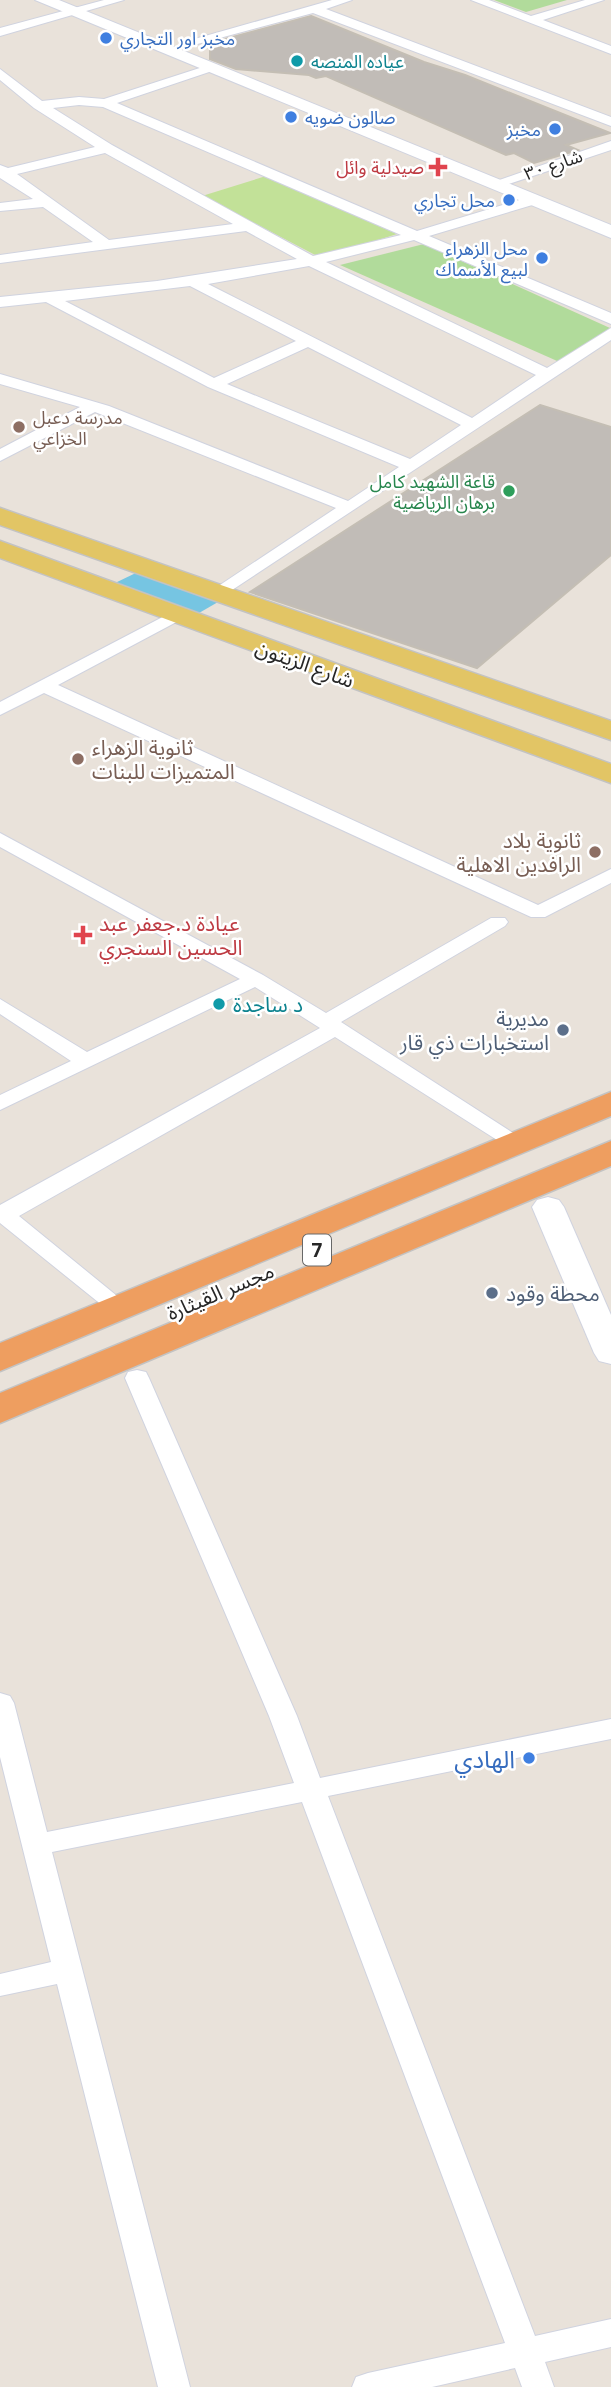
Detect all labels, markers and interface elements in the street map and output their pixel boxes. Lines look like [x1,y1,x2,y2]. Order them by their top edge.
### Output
place label: مخبز اور التجاري [120,26,235,52]
marker: مخبز اور التجاري [98,30,114,46]
place label: عياده المنصه [311,49,404,73]
marker: عياده المنصه [289,53,305,69]
place label: صالون ضويه [305,105,396,129]
marker: صالون ضويه [283,109,299,125]
place label: مخبز [506,117,541,141]
marker: مخبز [547,121,563,137]
street label: شارع ٣٠ [521,143,586,188]
place label: صيدلية وائل [336,155,424,179]
marker: صيدلية وائل [430,159,446,175]
place label: محل تجاري [414,188,495,214]
marker: محل تجاري [501,192,517,208]
place label: محل الزهراء لبيع الأسماك [436,236,528,284]
marker: محل الزهراء لبيع الأسماك [534,250,550,266]
place label: مدرسة دعبل الخزاعي [33,405,123,452]
marker: مدرسة دعبل الخزاعي [11,419,27,435]
place label: قاعة الشهيد كامل برهان الرياضية [370,469,495,514]
marker: قاعة الشهيد كامل برهان الرياضية [501,483,517,499]
street label: شارع الزيتون [251,632,358,696]
place label: ثانوية الزهراء المتميزات للبنات [92,733,235,785]
marker: ثانوية الزهراء المتميزات للبنات [70,751,86,767]
place label: ثانوية بلاد الرافدين الاهلية [457,826,581,878]
marker: ثانوية بلاد الرافدين الاهلية [587,844,603,860]
place label: عيادة د.جعفر عبد الحسين السنجري [99,909,242,964]
marker: عيادة د.جعفر عبد الحسين السنجري [73,925,93,945]
place label: د ساجدة [233,990,303,1018]
marker: د ساجدة [211,996,227,1012]
place label: مديرية استخبارات ذي قار [399,1004,549,1059]
marker: مديرية استخبارات ذي قار [555,1022,571,1038]
road number: 7 [303,1234,331,1266]
street label: مجسر القيثارة [162,1256,278,1326]
place label: محطة وقود [506,1279,600,1307]
marker: محطة وقود [484,1285,500,1301]
place label: الهادي [454,1742,515,1778]
marker: الهادي [521,1750,537,1766]

